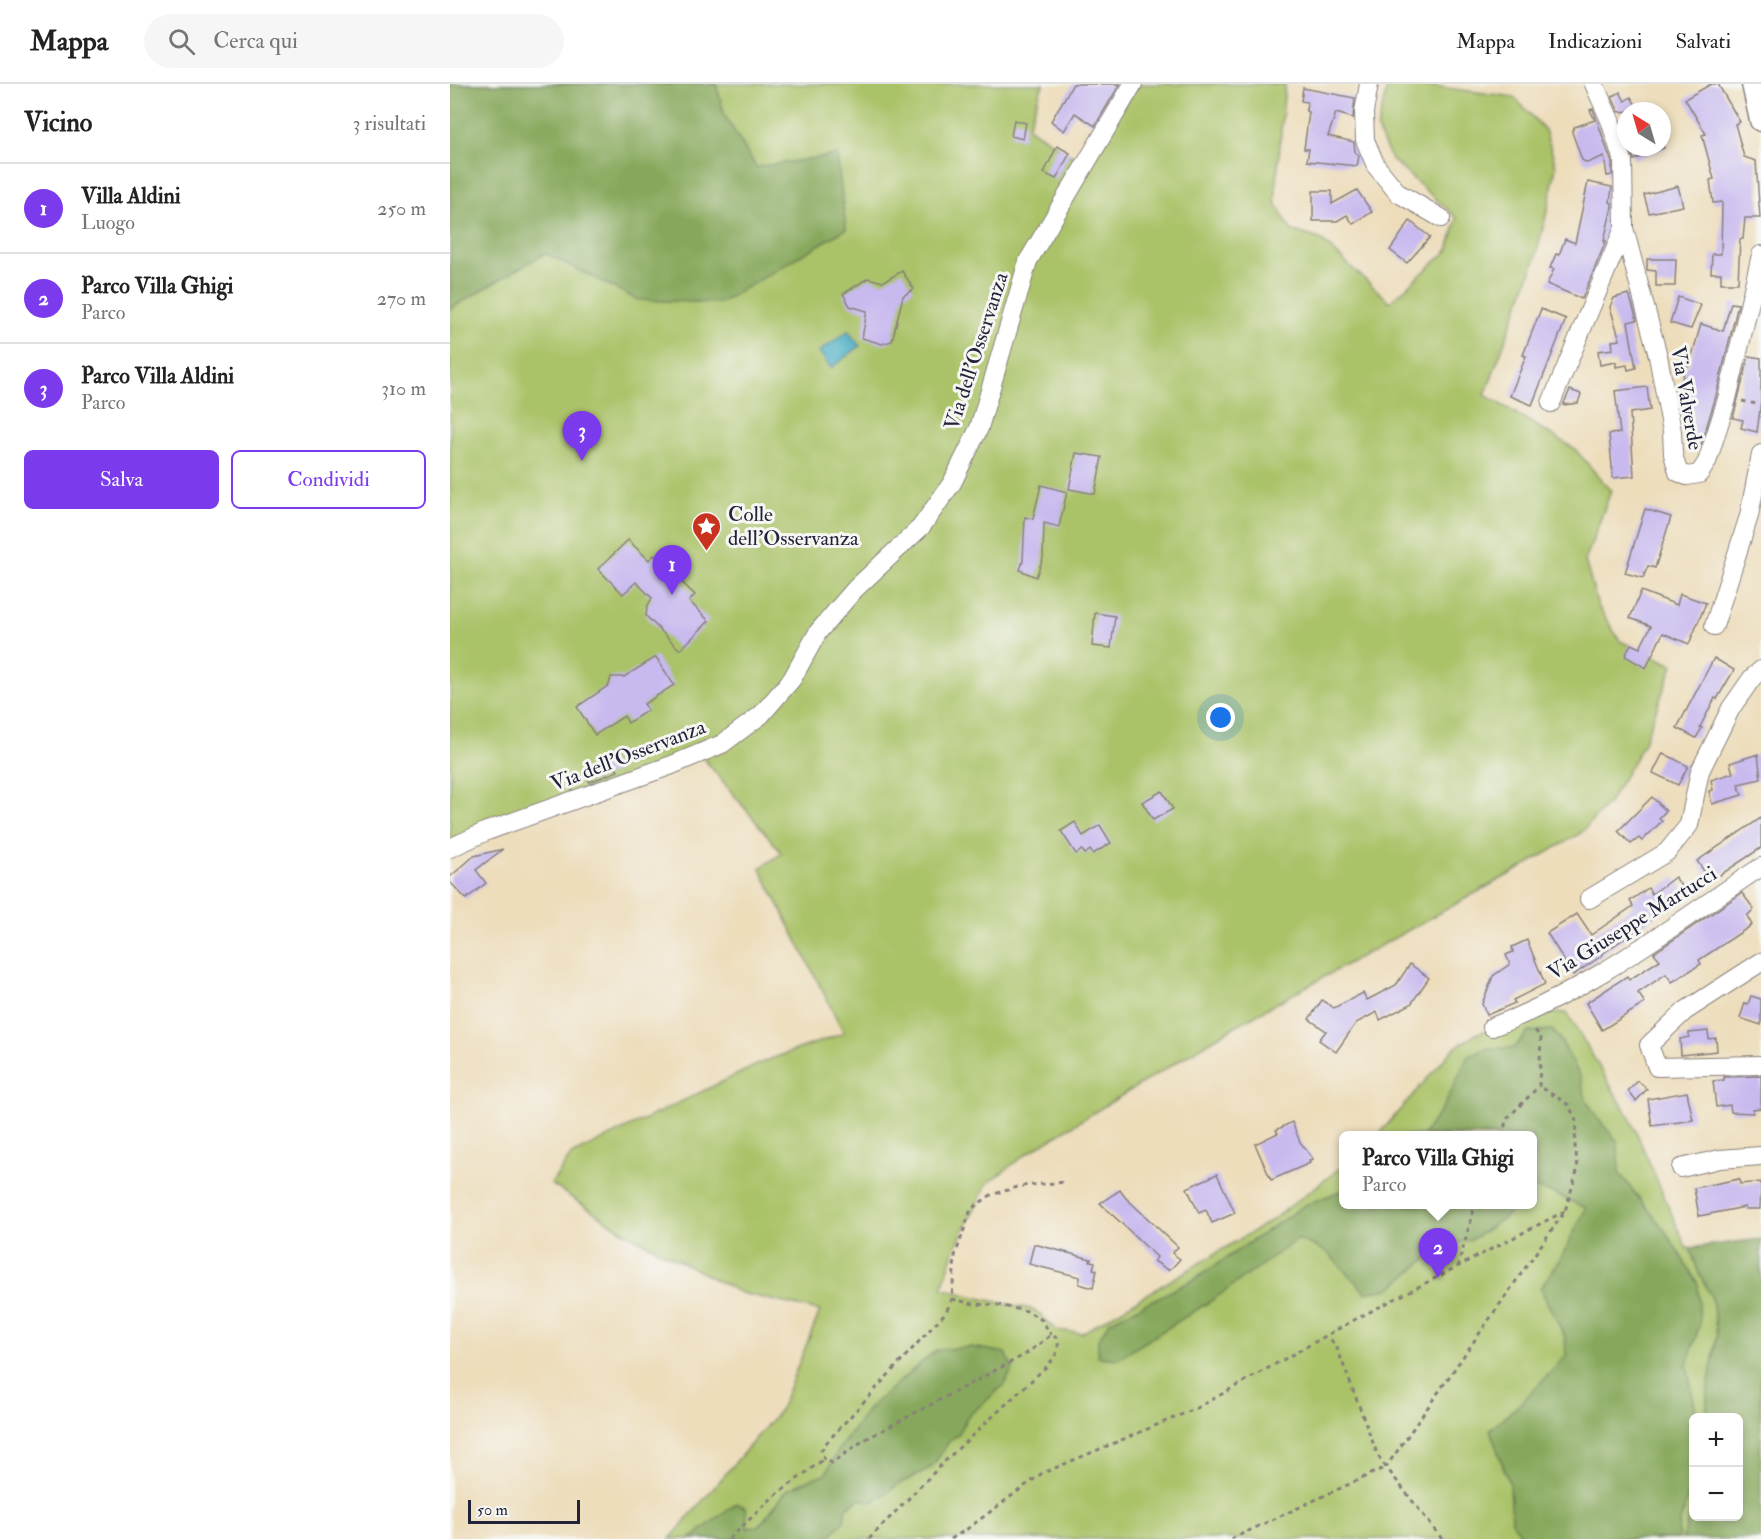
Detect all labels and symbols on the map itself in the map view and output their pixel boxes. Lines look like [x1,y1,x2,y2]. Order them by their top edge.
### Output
north arrow [1617,102,1671,156]
street label: Via dell'Osservanza [938,269,1015,433]
street label: Via Valverde [1664,344,1709,452]
pin: 3 [562,412,602,461]
place label: Colle dell'Osservanza [728,501,859,552]
place icon: Colle dell'Osservanza [691,510,723,552]
pin: 1 [652,546,692,595]
your location [1206,703,1235,732]
street label: Via dell'Osservanza [547,713,710,797]
street label: Via Giuseppe Martucci [1543,860,1722,986]
pin: 2 [1418,1228,1458,1278]
scale bar [468,1497,580,1524]

